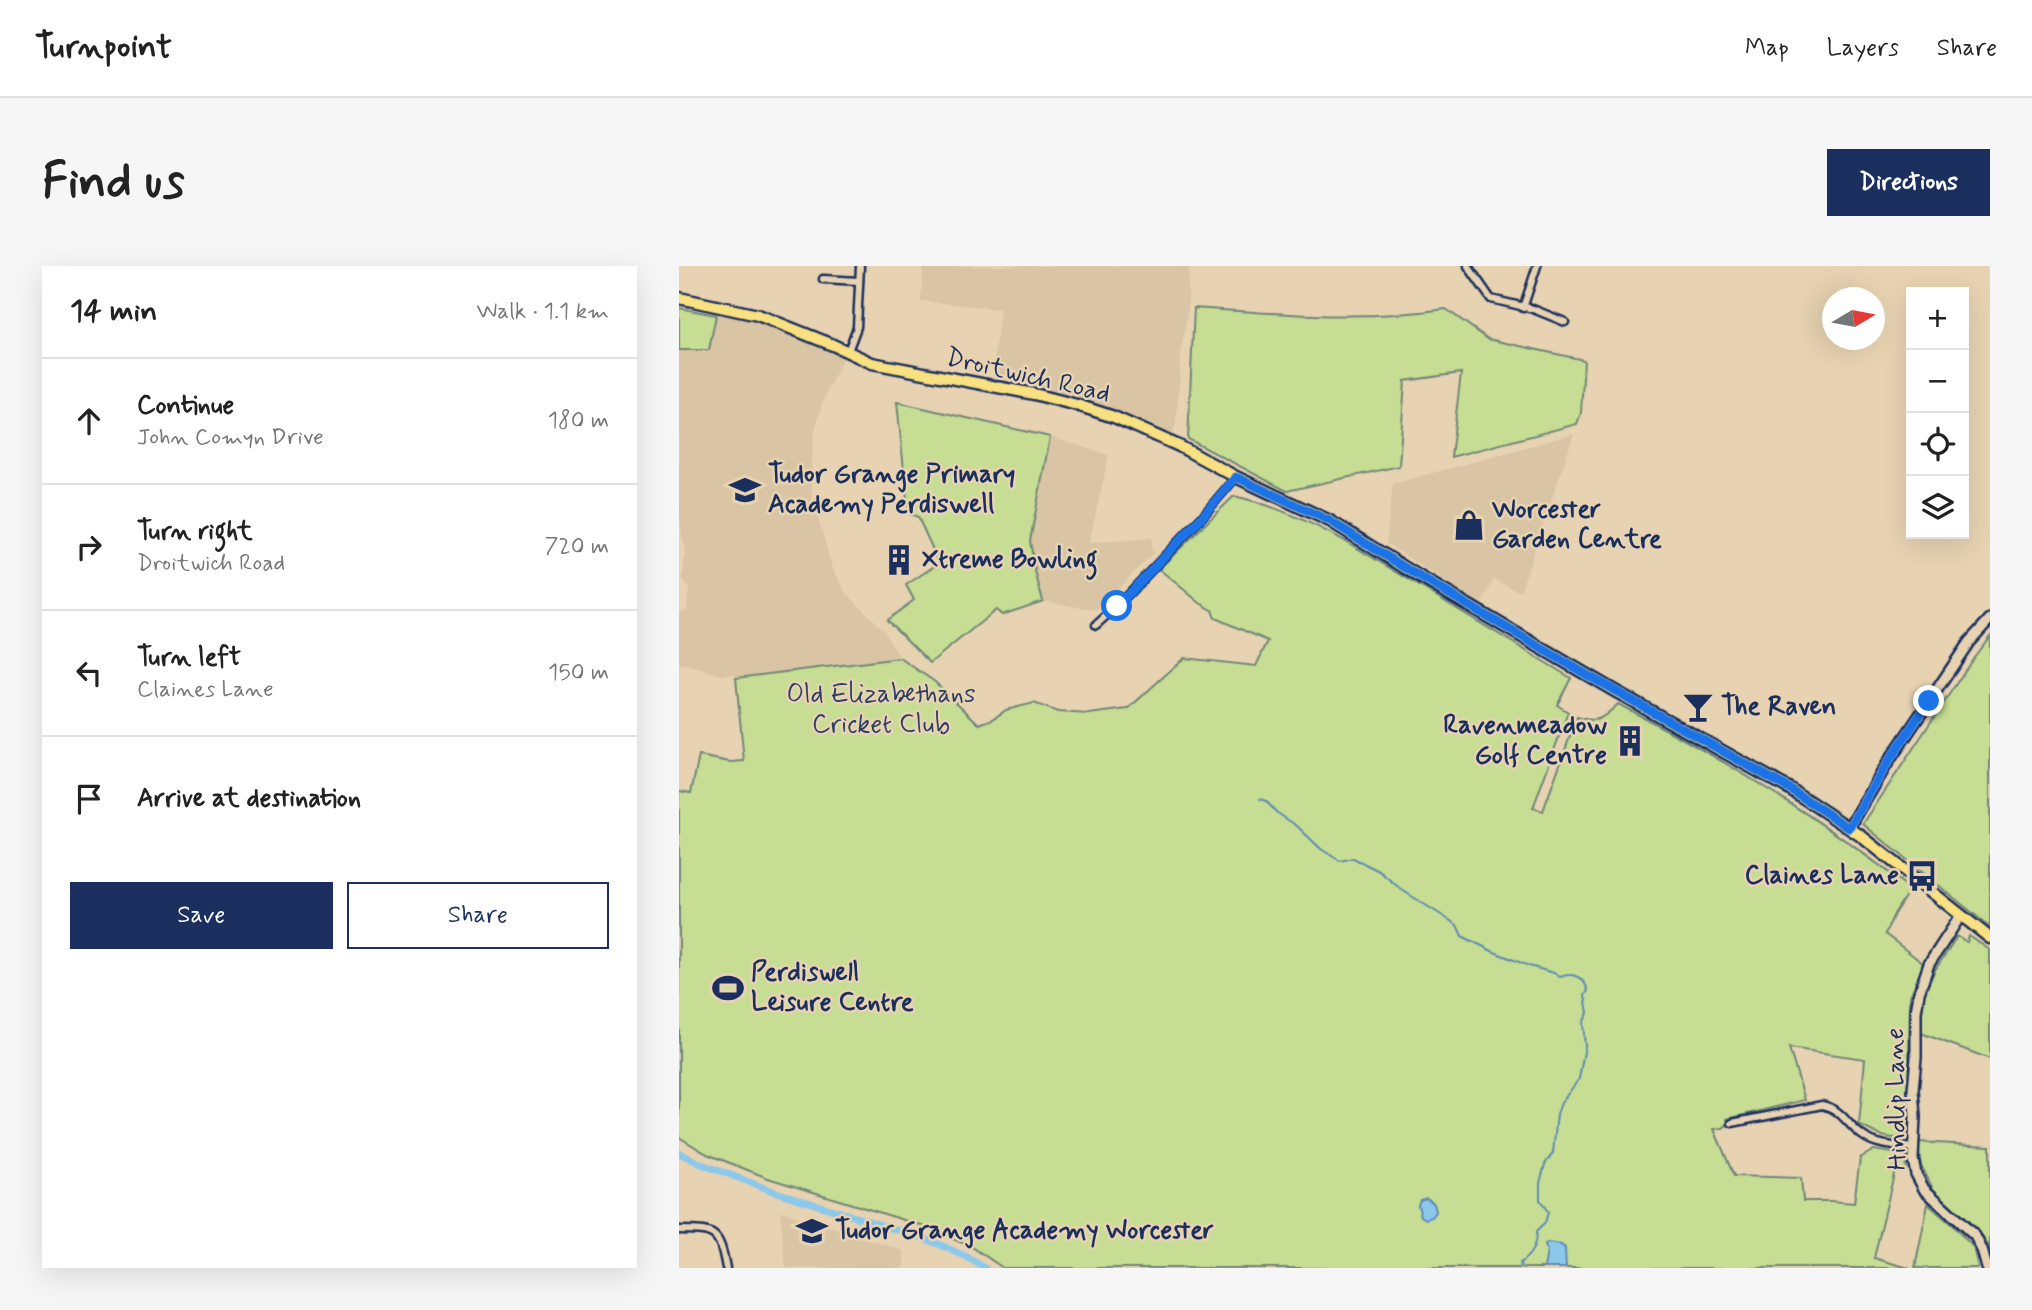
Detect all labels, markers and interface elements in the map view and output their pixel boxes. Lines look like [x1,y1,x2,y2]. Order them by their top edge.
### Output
text: Turnpoint [35,26,172,70]
text: Map [1745,33,1789,64]
text: Layers [1827,33,1899,64]
text: Share [1937,33,1997,64]
button: Directions [1827,149,1990,216]
text: Find us [42,150,185,215]
north arrow [1822,287,1885,350]
map controls [1906,287,1969,539]
button: + [1906,287,1969,350]
text: 14 min [70,292,157,331]
text: Walk · 1.1 km [476,297,609,327]
street label: Droitwich Road [943,341,1113,411]
button: − [1906,350,1969,413]
text: Continue [137,389,234,423]
icon: ahead [70,402,108,440]
text: 180 m [548,406,609,436]
button: locate [1906,413,1969,476]
text: John Comyn Drive [137,423,324,453]
place label: Tudor Grange Primary Academy Perdiswell [768,458,1015,522]
school or university icon: Tudor Grange Primary Academy Perdiswell [728,473,762,507]
button: layers [1906,476,1969,539]
place label: Worcester Garden Centre [1491,493,1662,557]
shop icon: Worcester Garden Centre [1452,508,1486,542]
text: Turn right [137,515,253,549]
icon: right [70,528,108,566]
text: 720 m [545,532,609,562]
building icon: Xtreme Bowling [882,543,916,577]
place label: Xtreme Bowling [922,543,1098,580]
text: Droitwich Road [137,549,285,579]
route start [1101,590,1132,621]
text: Turn left [137,641,241,675]
icon: left [70,654,108,692]
text: 150 m [548,658,609,688]
text: Claines Lane [137,675,274,705]
park label: Old Elizabethans Cricket Club [786,678,976,742]
route end [1913,685,1944,716]
bar icon: The Raven [1681,690,1715,724]
place label: The Raven [1721,690,1836,724]
place label: Ravenmeadow Golf Centre [1443,709,1607,773]
building icon: Ravenmeadow Golf Centre [1613,724,1647,758]
icon: arrive [70,780,108,818]
text: Arrive at destination [137,782,361,816]
place label: Claines Lane [1745,859,1899,893]
bus stop icon: Claines Lane [1905,859,1939,893]
button: Save [70,882,333,949]
button: Share [347,882,609,949]
place label: Perdiswell Leisure Centre [751,956,914,1020]
sports icon: Perdiswell Leisure Centre [711,971,745,1005]
street label: Hindlip Lane [1879,1027,1915,1171]
school or university icon: Tudor Grange Academy Worcester [795,1214,829,1248]
place label: Tudor Grange Academy Worcester [835,1214,1214,1249]

